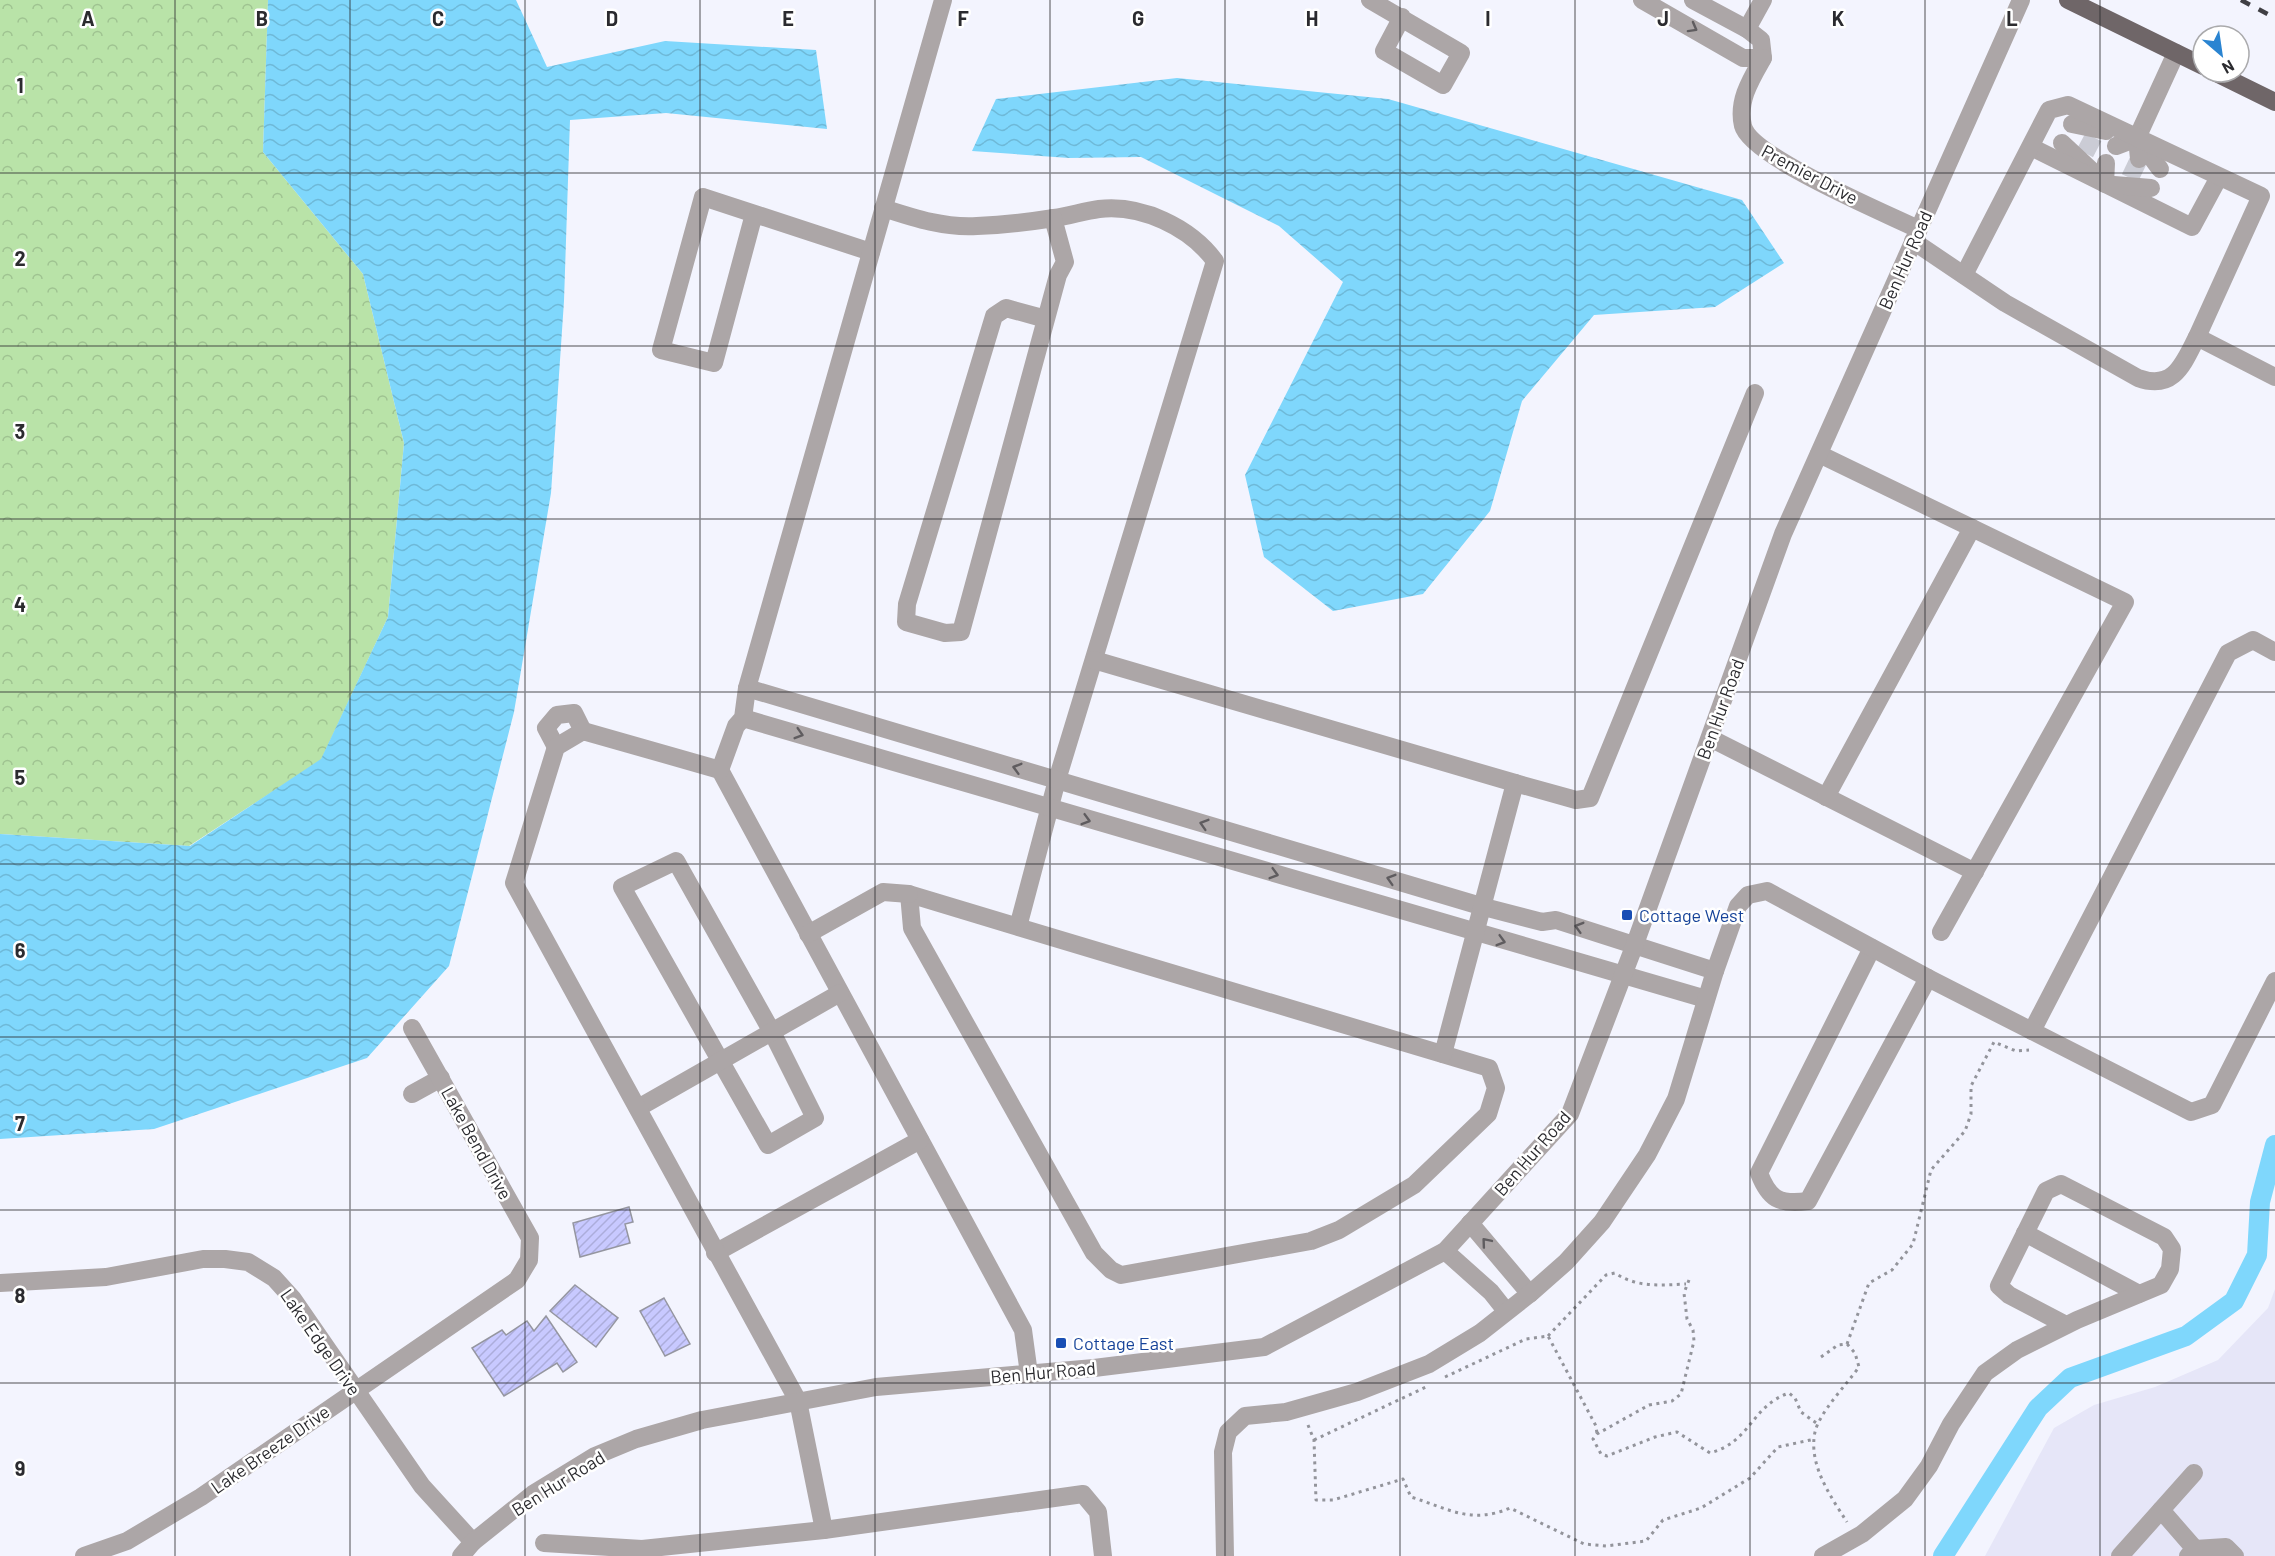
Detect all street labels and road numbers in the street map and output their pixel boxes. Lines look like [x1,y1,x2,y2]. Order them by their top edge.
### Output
street label: Premier Drive [1758,139,1862,209]
street label: Ben Hur Road [1873,207,1937,313]
street label: Ben Hur Road [1692,656,1748,762]
street label: Lake Bend Drive [437,1083,517,1203]
street label: Ben Hur Road [1489,1106,1575,1200]
street label: Lake Edge Drive [276,1285,366,1399]
street label: Ben Hur Road [989,1356,1097,1388]
street label: Lake Breeze Drive [207,1400,333,1498]
street label: Ben Hur Road [507,1446,609,1520]

